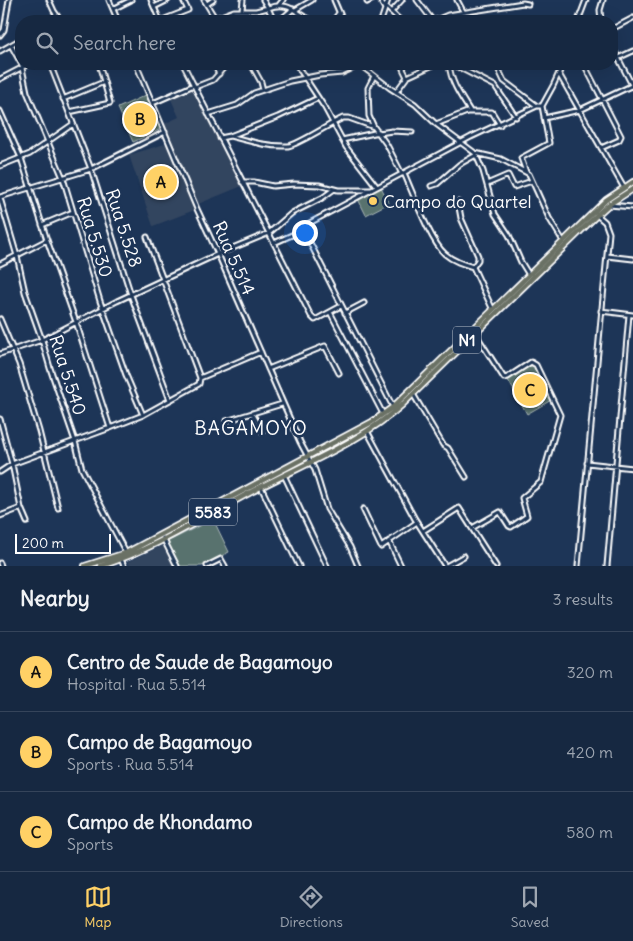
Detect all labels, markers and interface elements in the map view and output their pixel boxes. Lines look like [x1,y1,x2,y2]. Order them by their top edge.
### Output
search box [15,15,618,70]
icon: search [33,29,61,57]
text: Search here [73,31,176,55]
pin: B [124,100,156,138]
pin: A [145,163,177,201]
street label: Rua 5.528 [101,186,147,270]
place label: Campo do Quartel [383,190,532,213]
street label: Rua 5.530 [72,194,118,280]
marker: Campo do Quartel [367,195,379,207]
street label: Rua 5.514 [208,218,260,298]
your location [292,220,318,246]
road number: N1 [453,326,481,354]
street label: Rua 5.540 [44,332,92,418]
pin: C [514,371,546,409]
district label: BAGAMOYO [194,416,308,440]
road number: 5583 [189,498,237,526]
scale bar [15,531,111,554]
text: 200 m [22,534,64,552]
text: Nearby [20,585,90,612]
text: 3 results [553,589,613,609]
text: Centro de Saude de Bagamoyo [67,650,333,674]
text: A [31,662,41,682]
text: 320 m [567,662,613,682]
text: Hospital · Rua 5.514 [67,674,206,694]
text: Campo de Bagamoyo [67,730,252,754]
text: B [31,742,41,762]
text: 420 m [567,742,613,762]
text: Sports · Rua 5.514 [67,754,194,774]
text: Campo de Khondamo [67,810,252,834]
text: C [31,822,41,842]
text: 580 m [566,822,613,842]
text: Sports [67,834,113,854]
tab: Map [84,883,112,931]
tab: Directions [280,883,343,931]
tab: Saved [511,883,549,931]

